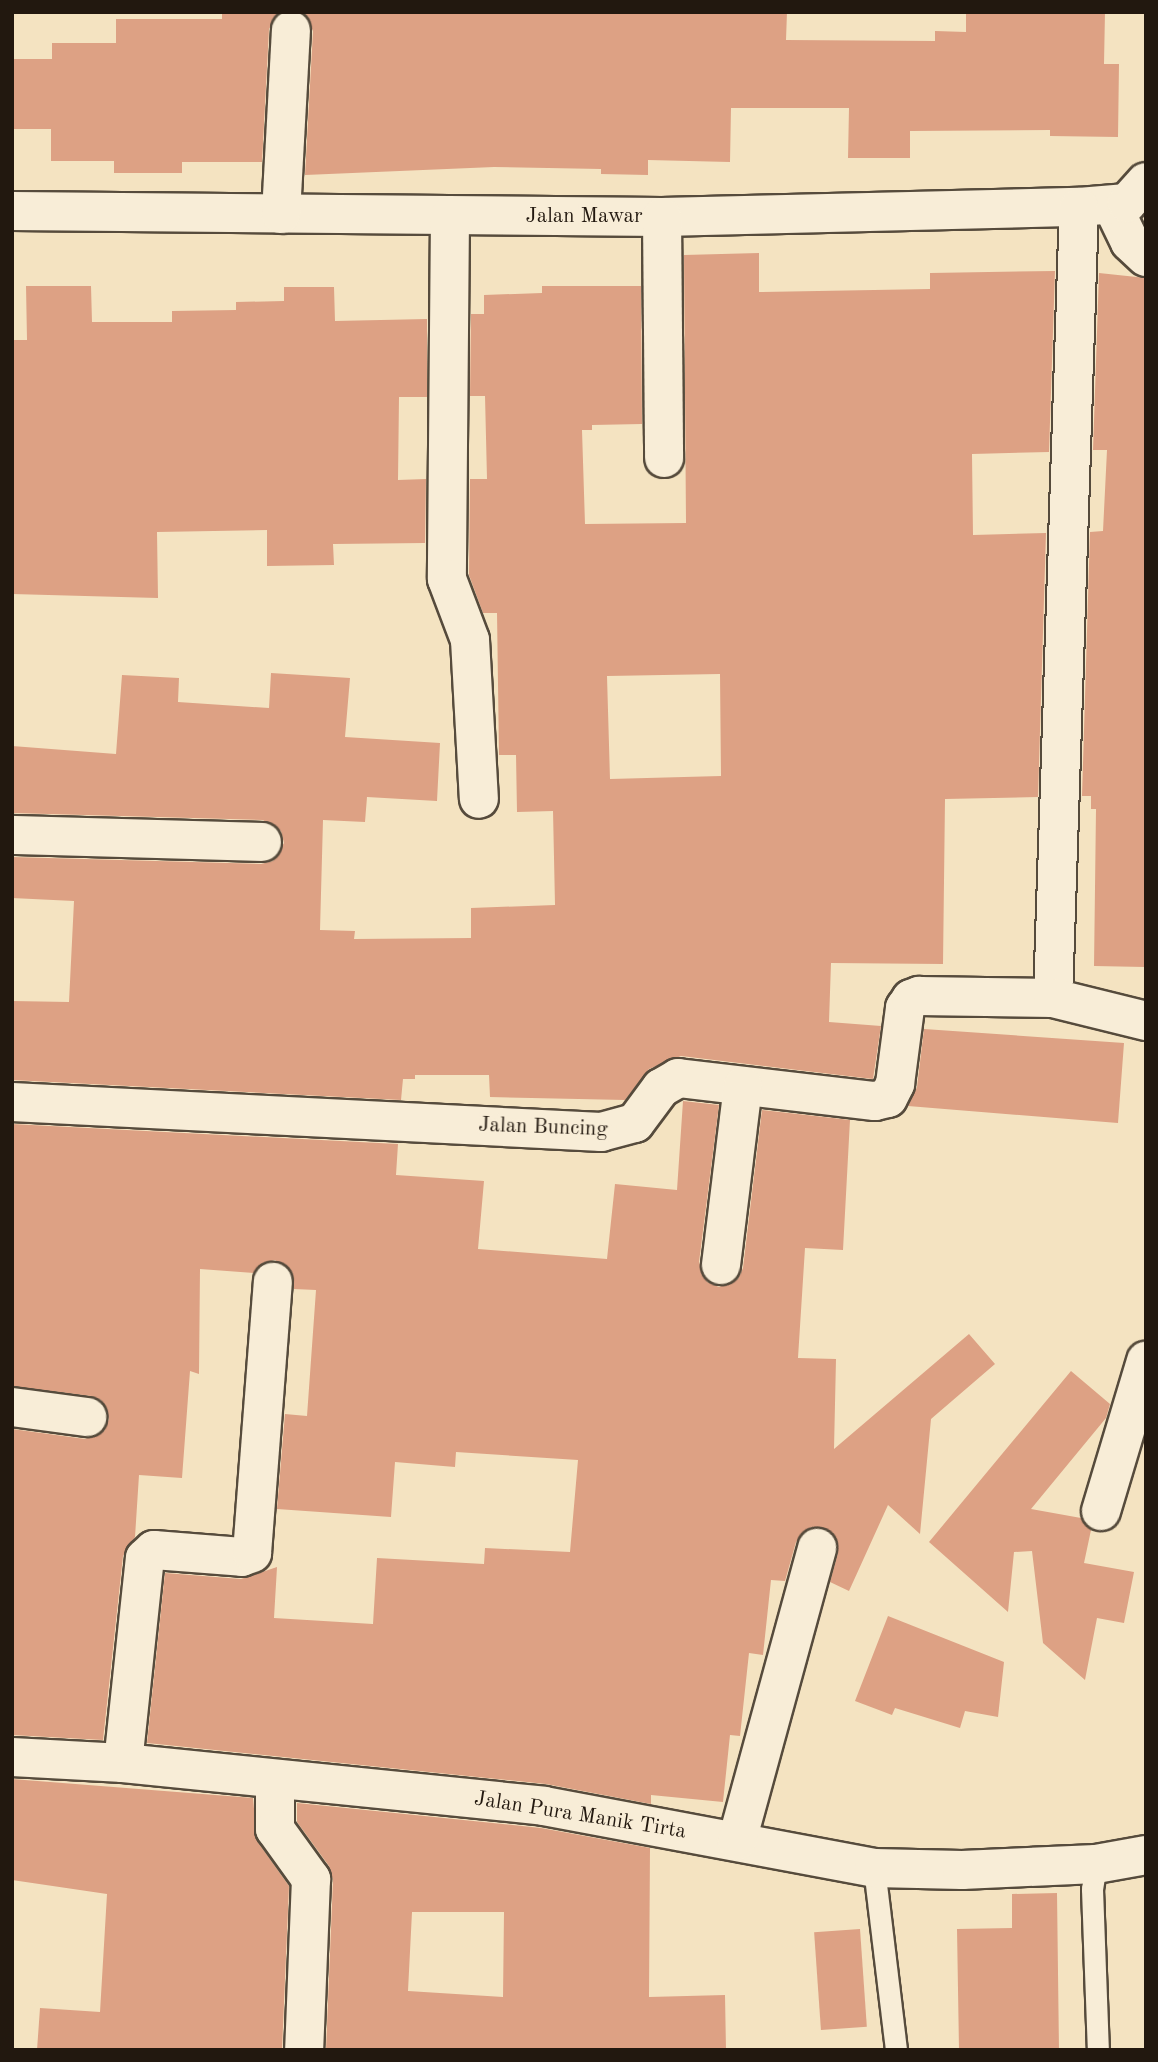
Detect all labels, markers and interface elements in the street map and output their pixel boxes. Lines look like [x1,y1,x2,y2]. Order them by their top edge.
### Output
street label: Jalan Mawar [525,204,643,230]
street label: Jalan Buncing [478,1113,608,1143]
street label: Jalan Pura Manik Tirta [472,1787,688,1845]

